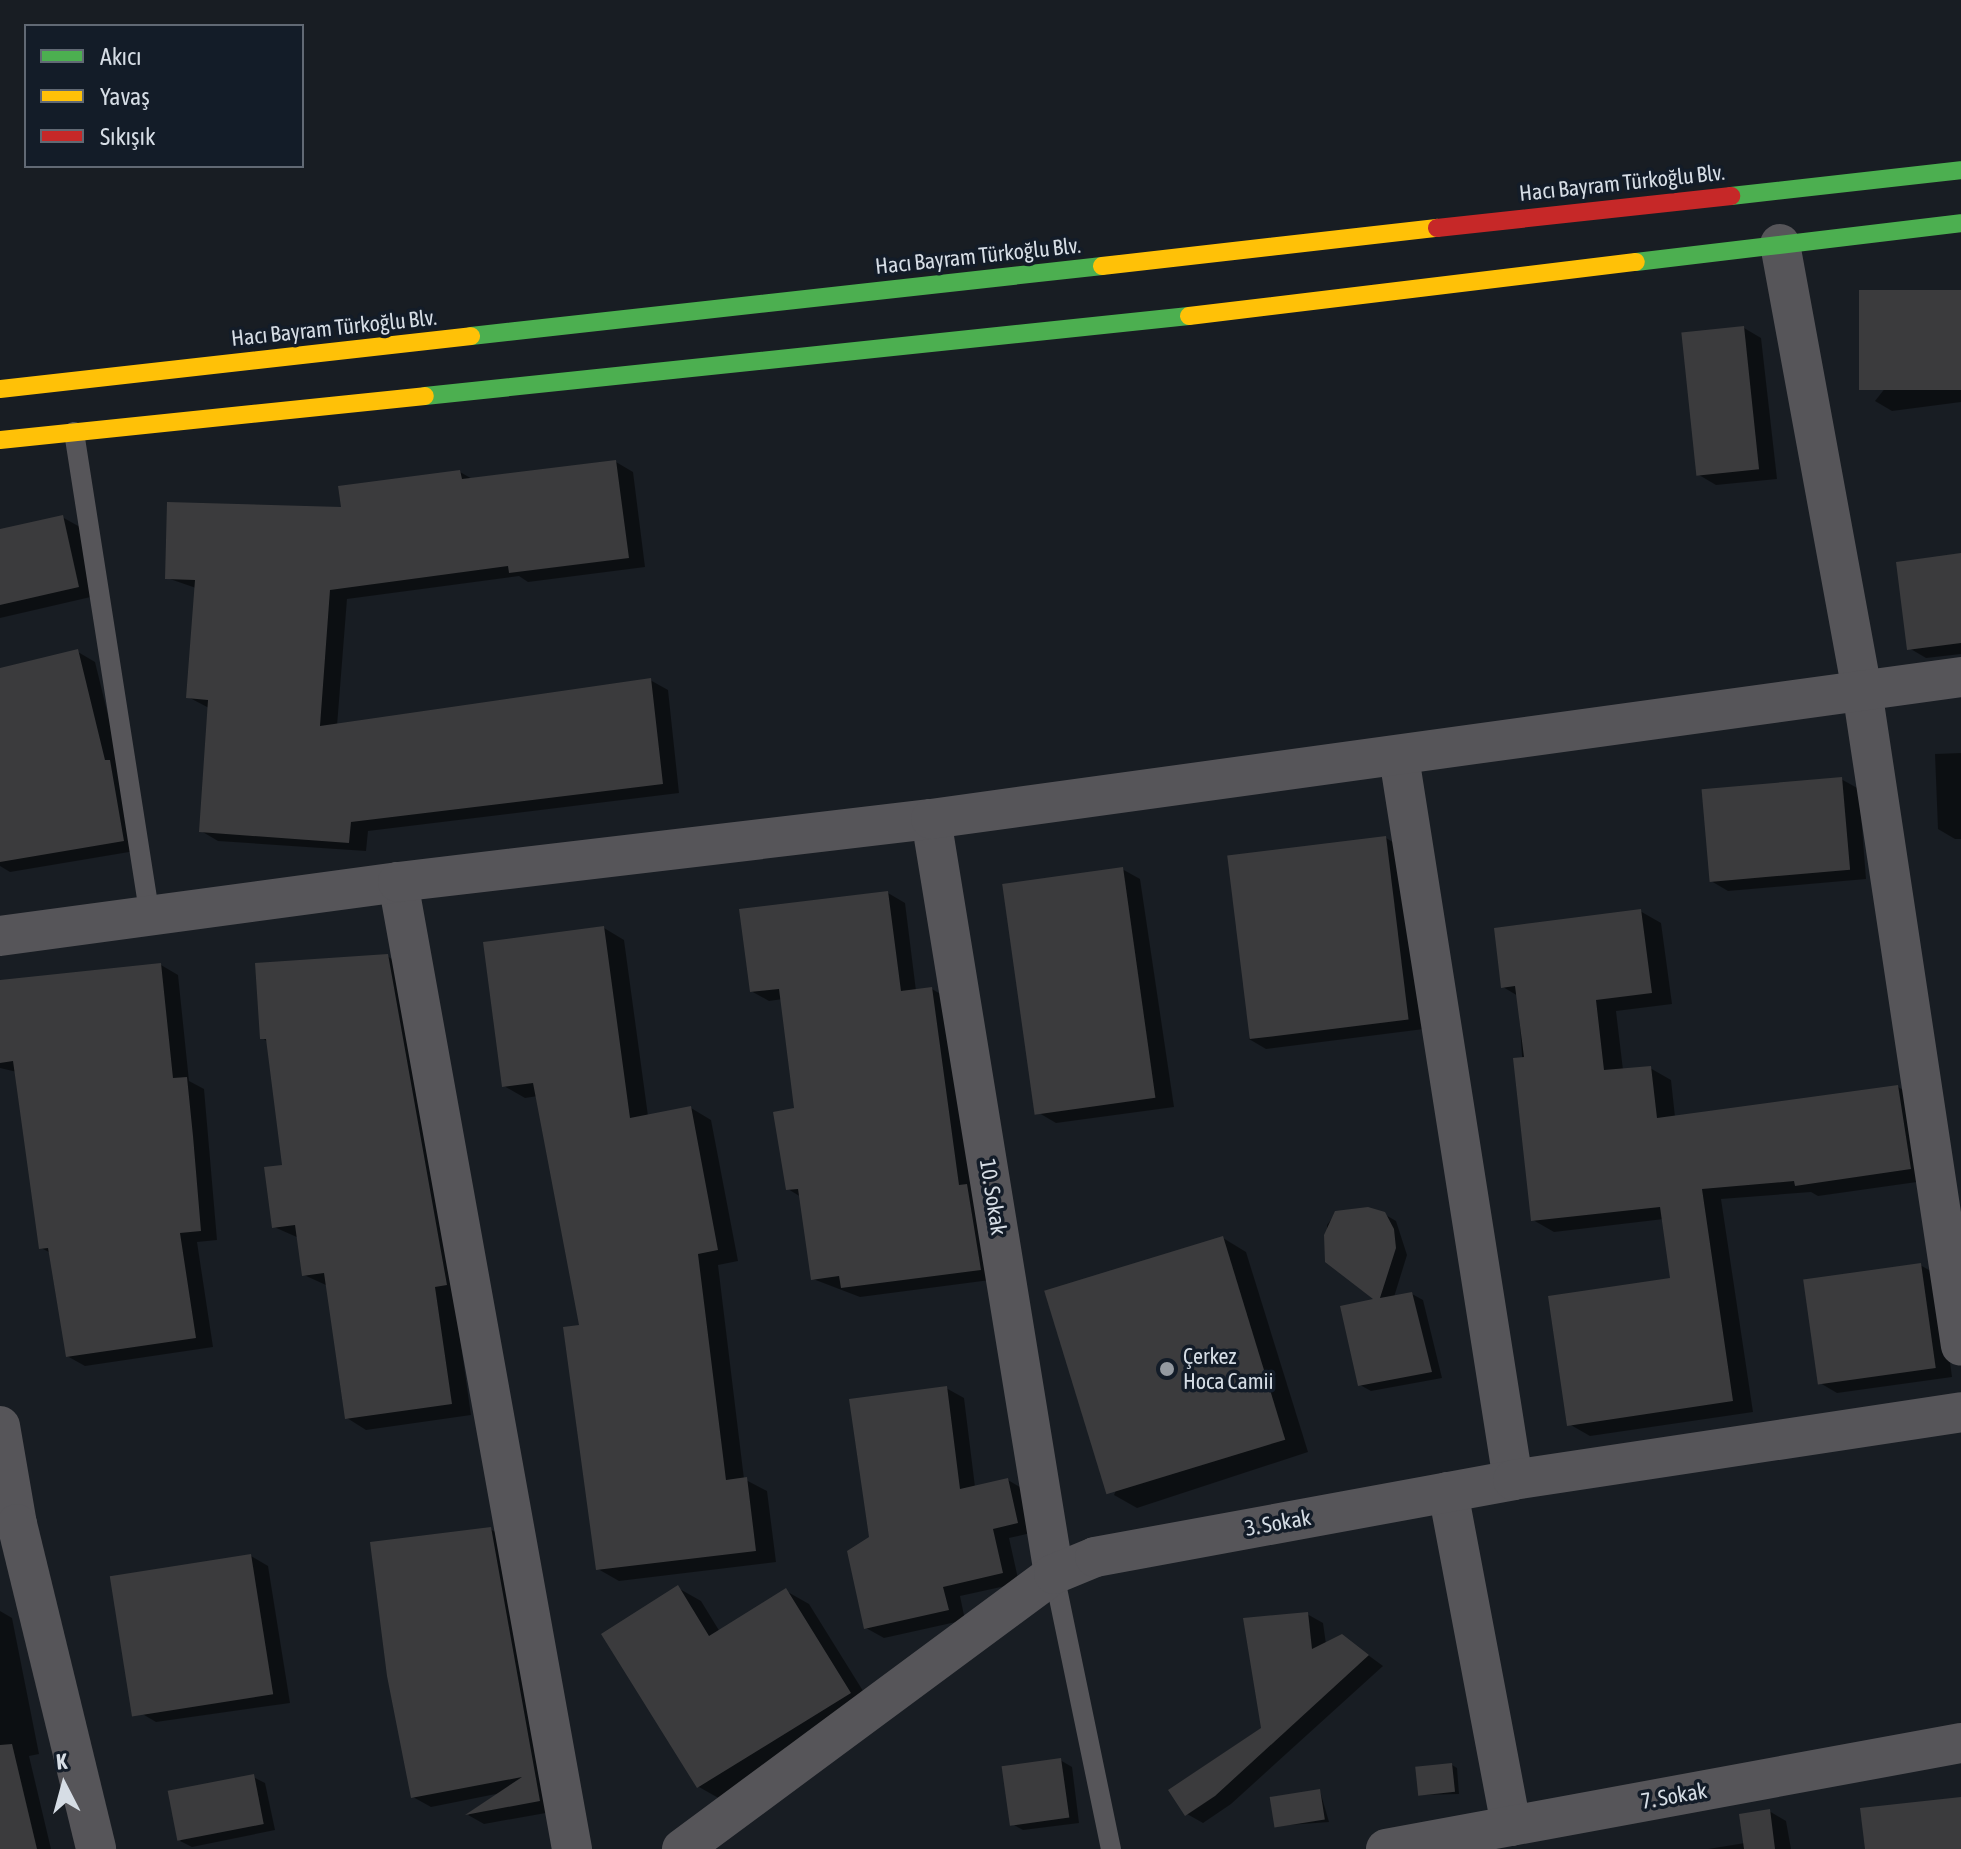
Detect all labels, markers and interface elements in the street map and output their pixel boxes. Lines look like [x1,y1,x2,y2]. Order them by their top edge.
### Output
legend [24,24,304,168]
text: Akıcı [100,43,142,70]
text: Yavaş [100,83,150,110]
text: Sıkışık [100,123,156,150]
street label: Hacı Bayram Türkoğlu Blv. [1518,159,1726,207]
street label: Hacı Bayram Türkoğlu Blv. [874,232,1082,280]
street label: Hacı Bayram Türkoğlu Blv. [230,304,438,352]
street label: 10. Sokak [974,1157,1012,1237]
place label: Çerkez Hoca Camii [1183,1343,1274,1394]
marker: Çerkez Hoca Camii [1158,1360,1176,1378]
street label: 3. Sokak [1243,1504,1313,1542]
north arrow [24,1745,104,1825]
text: K [55,1748,68,1775]
street label: 7. Sokak [1639,1777,1709,1815]

